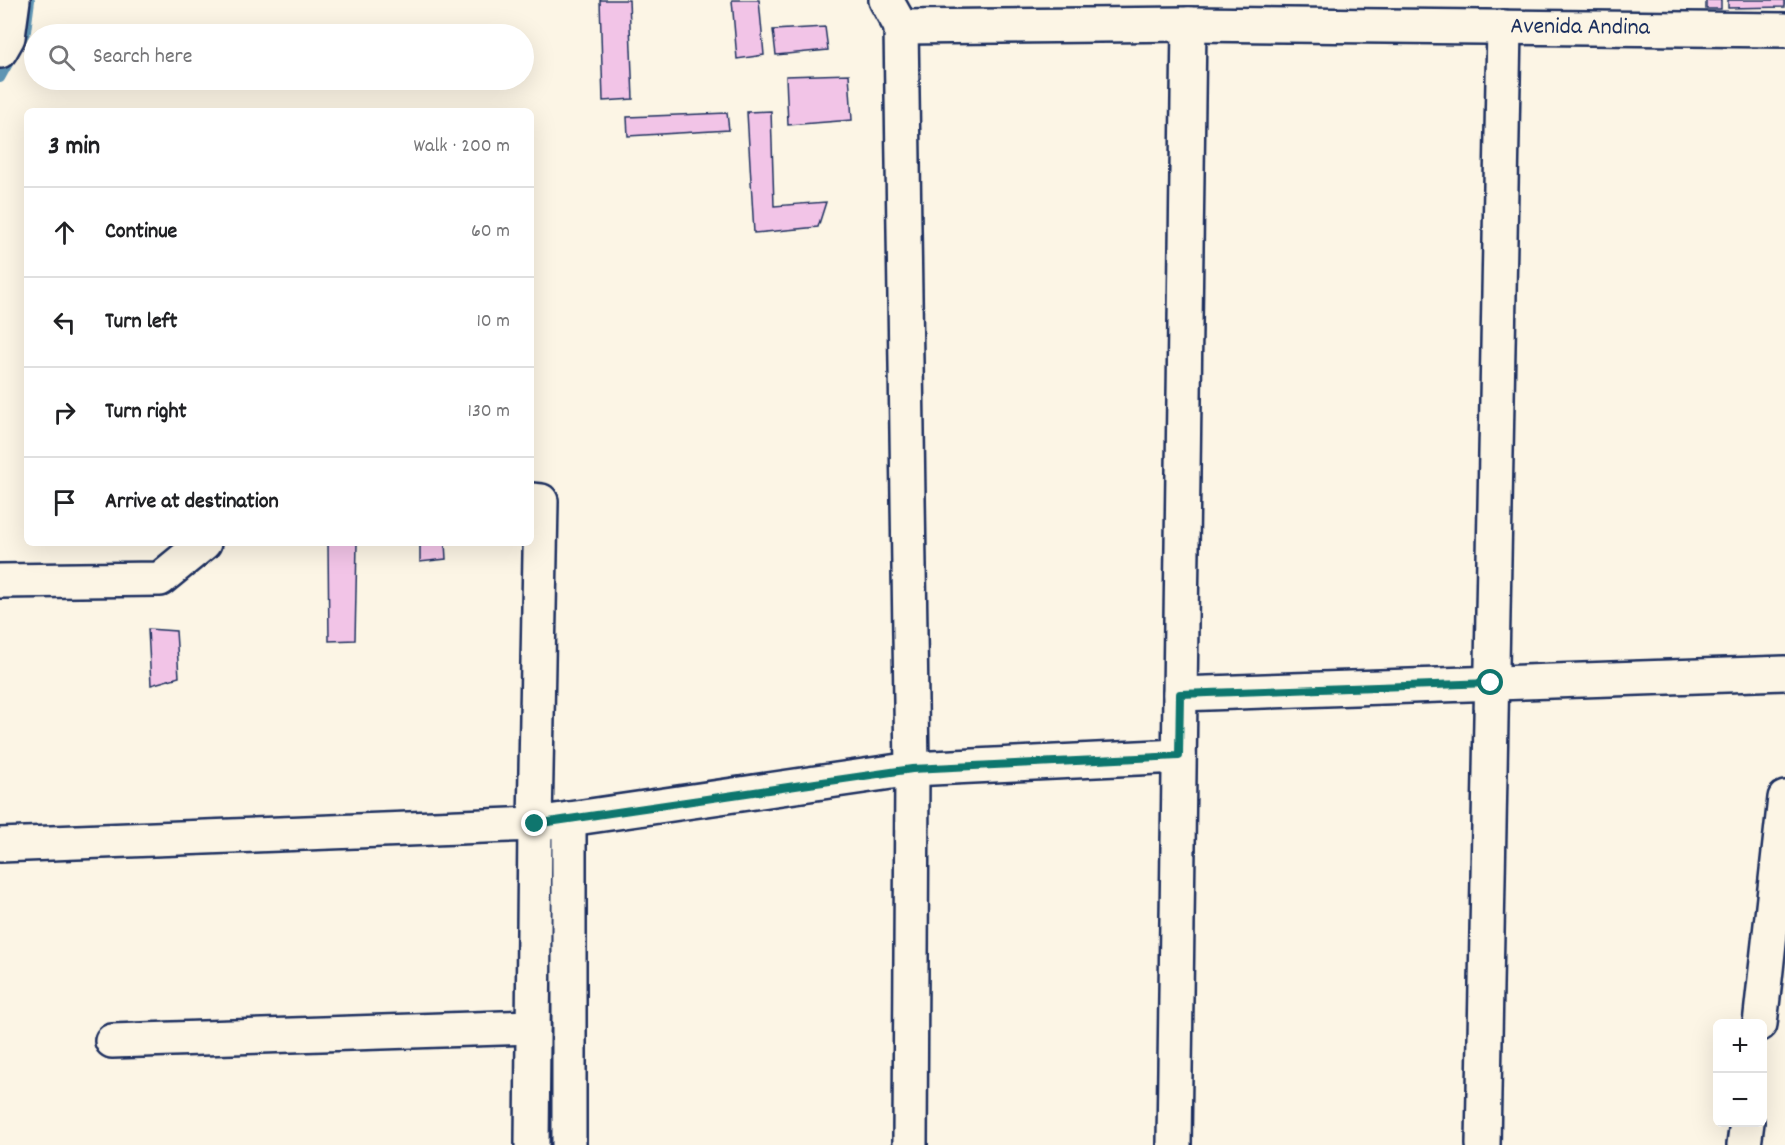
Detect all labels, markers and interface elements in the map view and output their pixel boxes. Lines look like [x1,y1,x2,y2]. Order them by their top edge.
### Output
street label: Avenida Andina [1510,10,1651,46]
search box [24,24,534,90]
icon: search [45,41,78,74]
text: Search here [93,42,192,73]
text: 3 min [48,129,100,166]
text: Walk · 200 m [414,133,510,161]
icon: ahead [48,216,81,249]
text: Continue [105,217,177,248]
text: 60 m [471,218,510,246]
icon: left [48,306,81,339]
text: Turn left [105,307,177,338]
text: 10 m [476,308,510,336]
icon: right [48,396,81,429]
text: Turn right [105,397,187,428]
text: 130 m [468,398,510,426]
icon: arrive [48,486,81,519]
text: Arrive at destination [105,487,279,518]
route start [1477,669,1503,695]
route end [521,810,547,836]
map controls [1713,1019,1767,1127]
button: + [1713,1019,1767,1073]
button: − [1713,1073,1767,1127]

